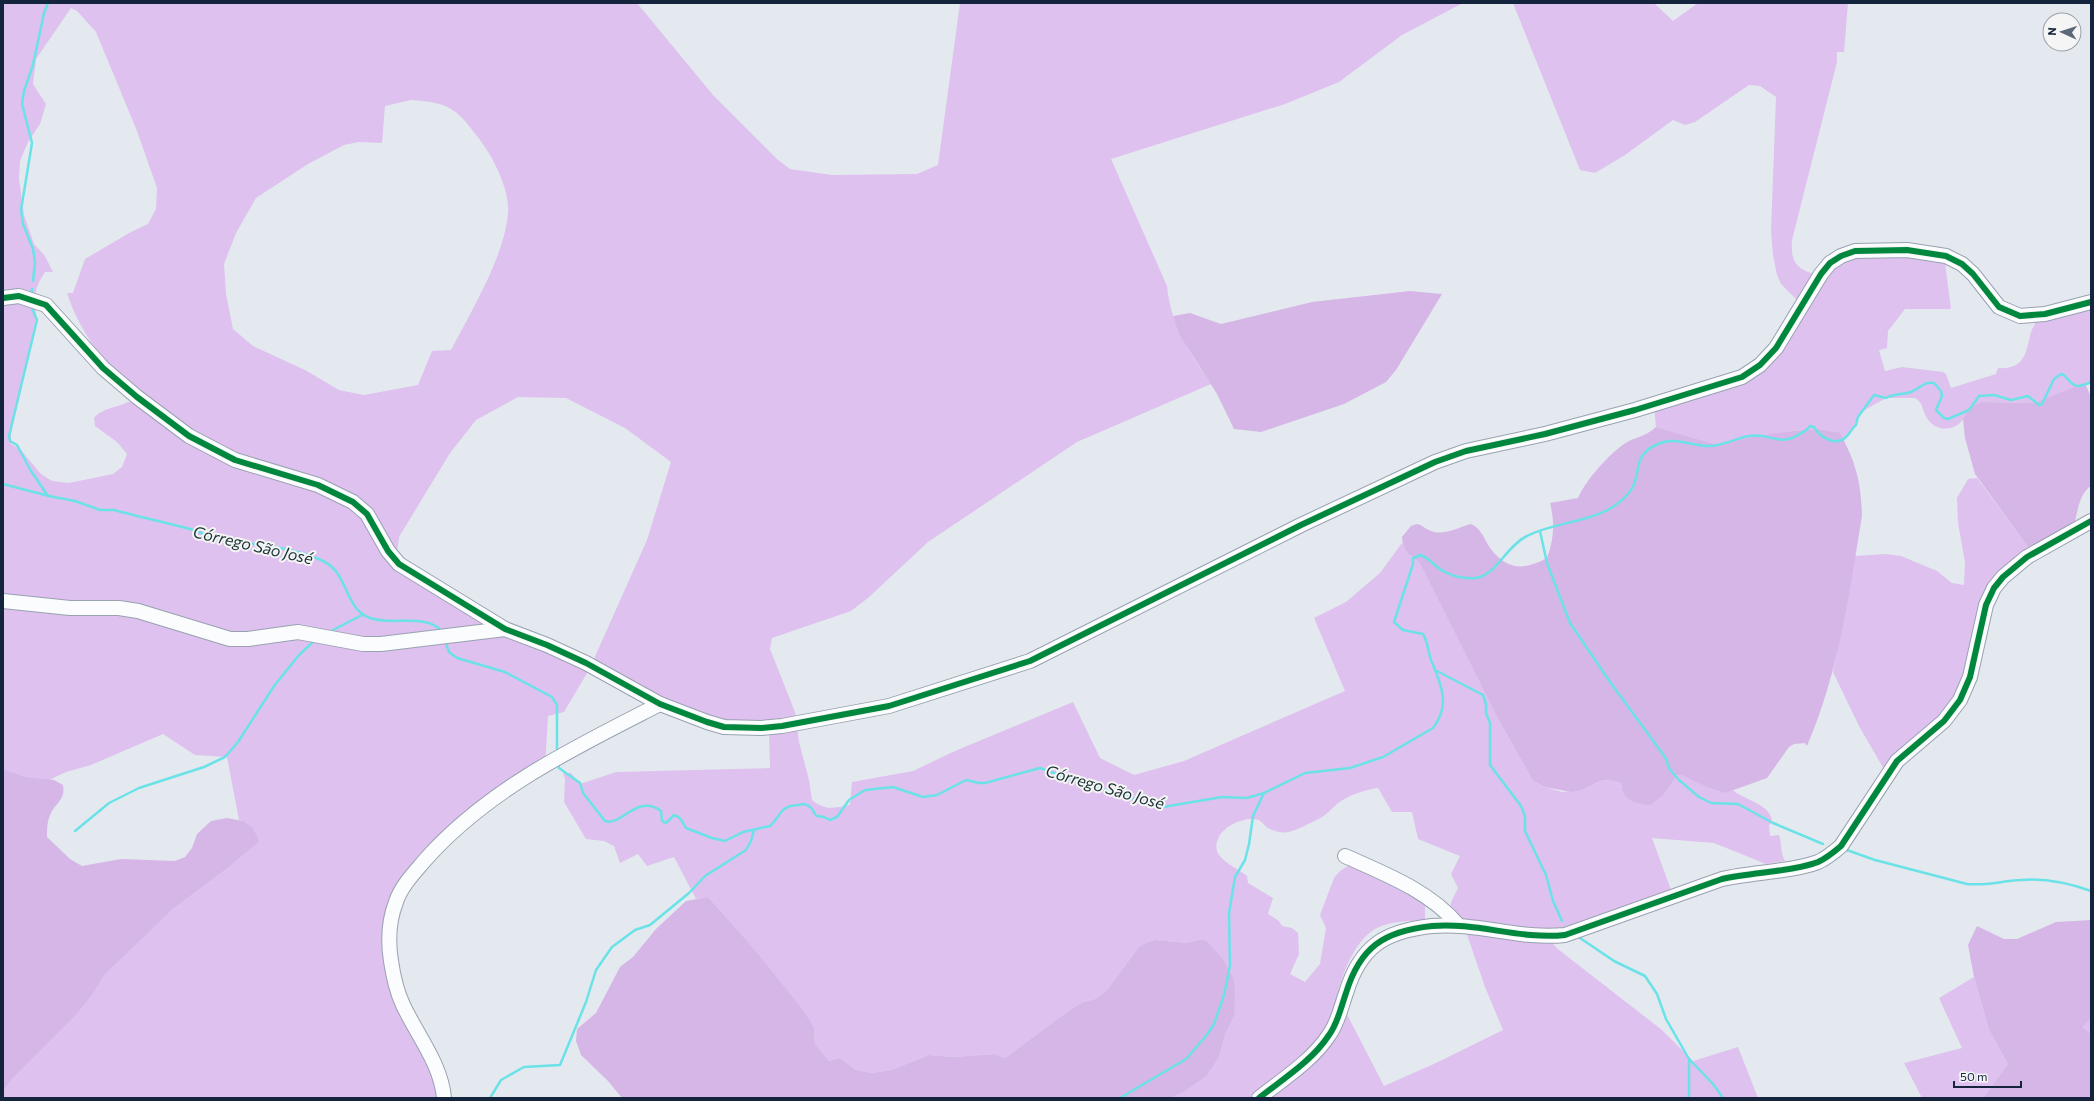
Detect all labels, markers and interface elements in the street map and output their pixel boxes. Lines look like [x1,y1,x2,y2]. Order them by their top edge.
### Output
north arrow [2042,12,2082,52]
text: N [2045,27,2058,36]
water label: Córrego São José [191,521,316,568]
water label: Córrego São José [1044,760,1167,813]
scale bar [1954,1063,2021,1089]
text: 50 m [1960,1069,1988,1083]

